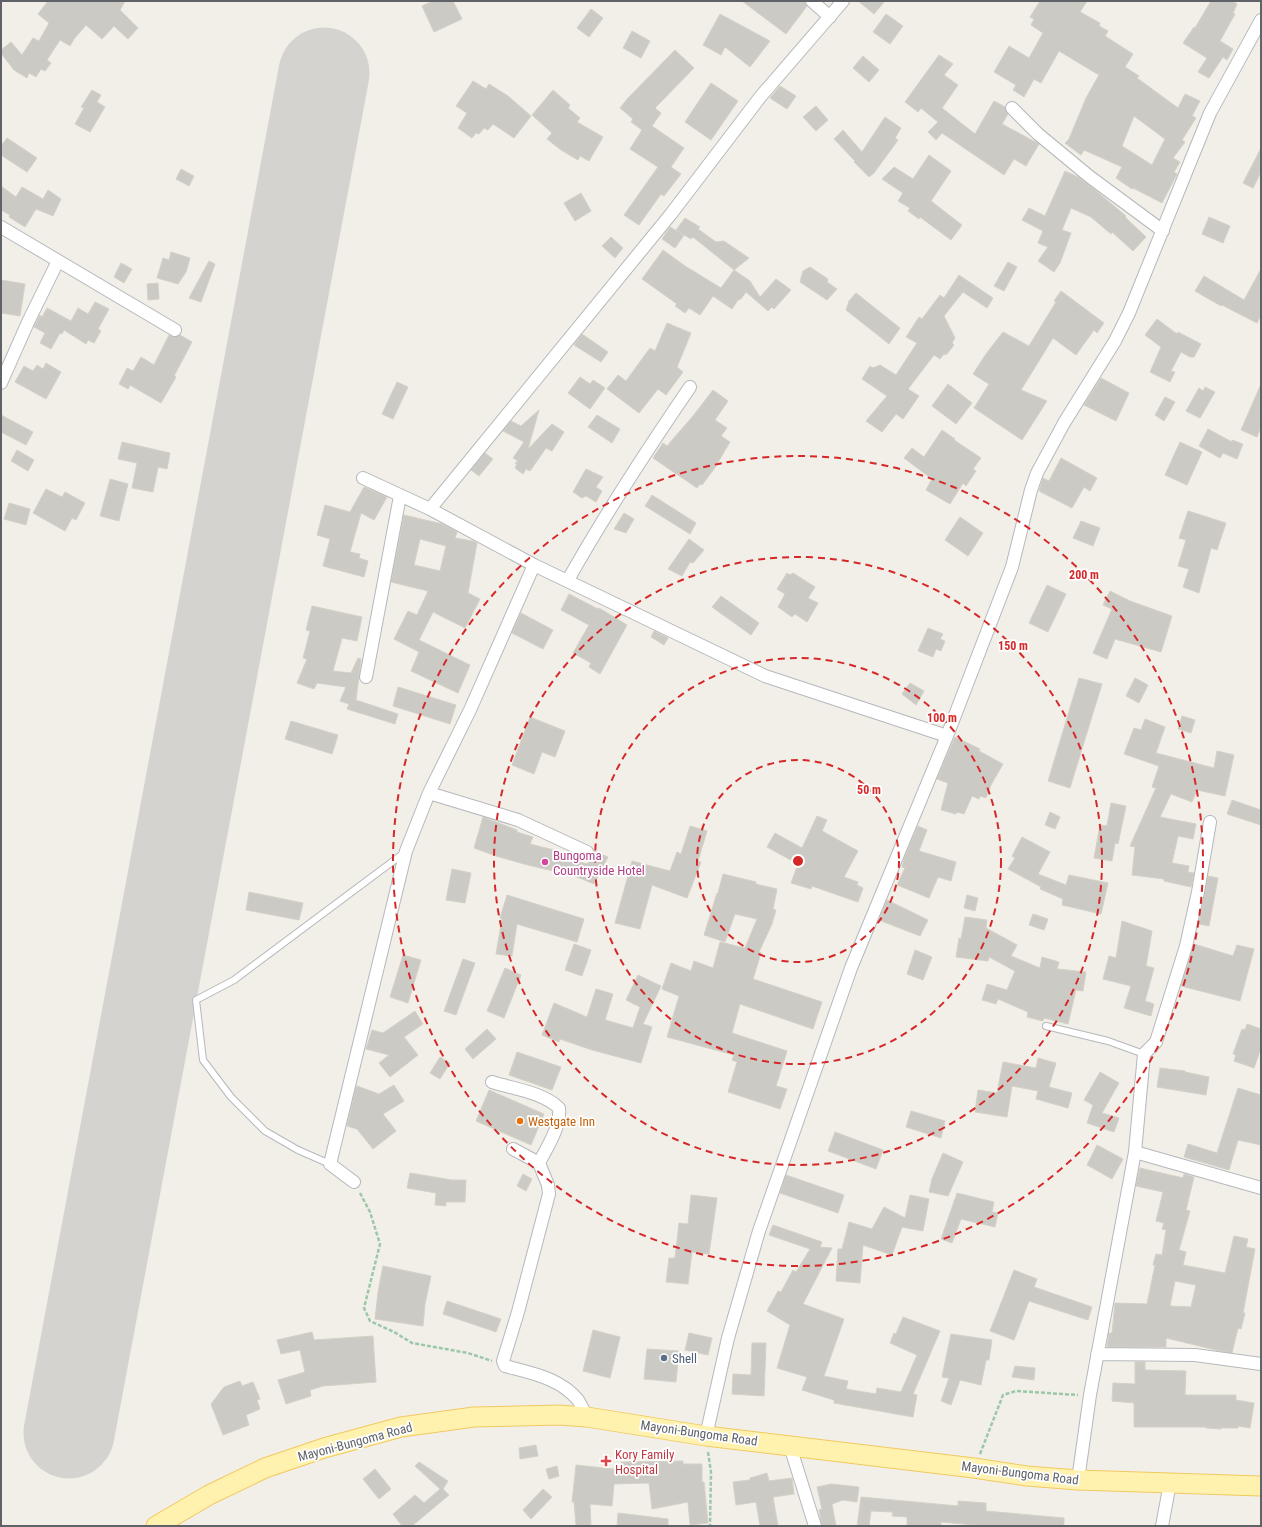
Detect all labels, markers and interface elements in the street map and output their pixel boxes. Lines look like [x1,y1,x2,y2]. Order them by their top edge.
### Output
text: 200 m [1069,568,1099,582]
text: 150 m [998,639,1028,653]
text: 100 m [927,711,957,725]
text: 50 m [857,783,881,797]
place label: Bungoma Countryside Hotel [553,848,645,878]
centre of rings [791,854,805,868]
marker: Bungoma Countryside Hotel [540,857,550,867]
place label: Westgate Inn [528,1114,595,1129]
marker: Westgate Inn [515,1116,525,1126]
place label: Shell [672,1351,697,1366]
marker: Shell [659,1353,669,1363]
street label: Mayoni-Bungoma Road [640,1417,758,1449]
street label: Mayoni-Bungoma Road [296,1419,414,1465]
place label: Kory Family Hospital [615,1447,675,1477]
marker: Kory Family Hospital [600,1455,612,1467]
street label: Mayoni-Bungoma Road [961,1458,1079,1488]

